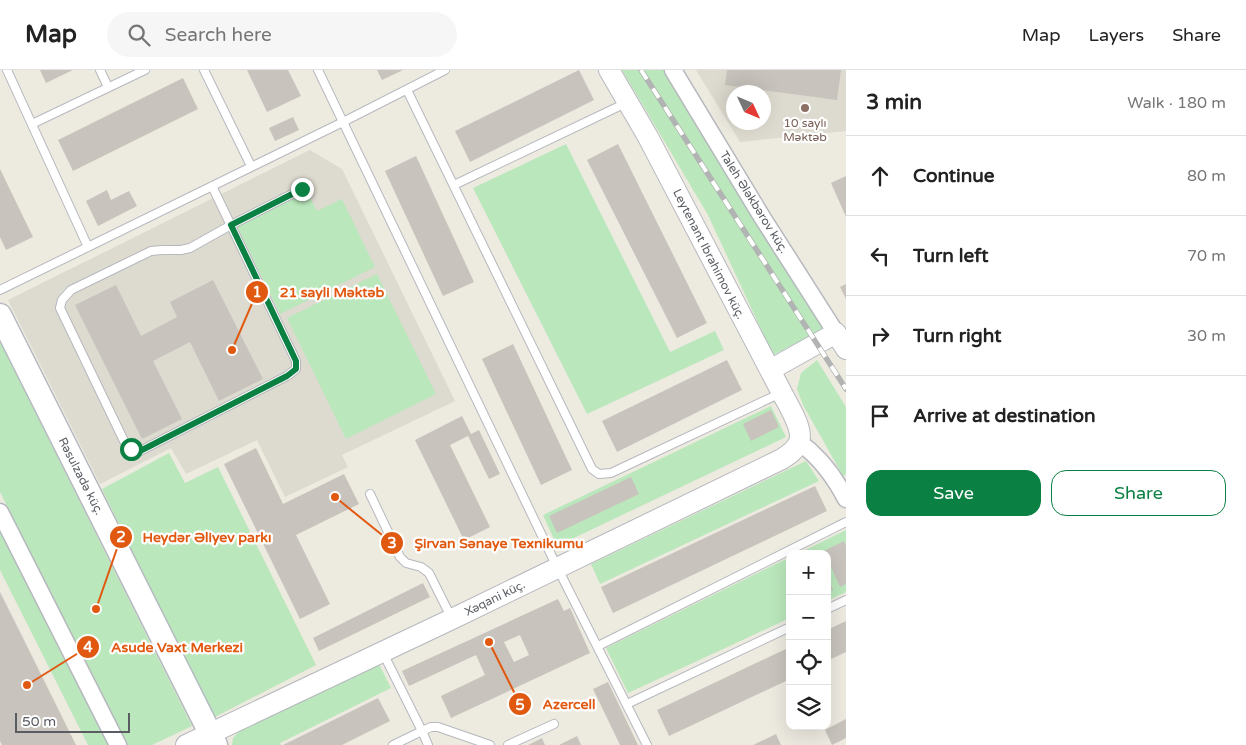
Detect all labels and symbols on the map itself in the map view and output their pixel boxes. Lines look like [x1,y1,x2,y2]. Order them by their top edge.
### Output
north arrow [726,85,771,130]
marker: 10 saylı Məktəb [799,102,811,114]
place label: 10 saylı Məktəb [783,116,827,144]
street label: Taleh Ələkbərov küç. [717,148,791,256]
route end [291,178,314,201]
street label: Leytenant Ibrahimov küç. [670,187,748,321]
callout: 21 sayli Məktəb [245,277,395,306]
text: 1 [252,283,262,301]
text: 21 sayli Məktəb [280,284,385,301]
street label: Rəsulzadə küç. [55,435,107,517]
route start [120,438,143,461]
callout: Heydər Əliyev parkı [108,522,282,551]
text: 2 [116,528,126,546]
callout: Şirvan Sənaye Texnikumu [379,528,593,557]
text: Heydər Əliyev parkı [143,529,271,546]
text: 3 [387,534,397,552]
text: Şirvan Sənaye Texnikumu [414,535,584,552]
street label: Xəqani küç. [463,577,527,619]
callout: Asude Vaxt Merkezi [76,632,253,661]
text: 4 [83,638,93,656]
text: Asude Vaxt Merkezi [111,639,243,656]
callout: Azercell [508,690,605,719]
text: 5 [515,696,525,714]
text: Azercell [543,696,595,713]
scale bar [15,710,130,733]

